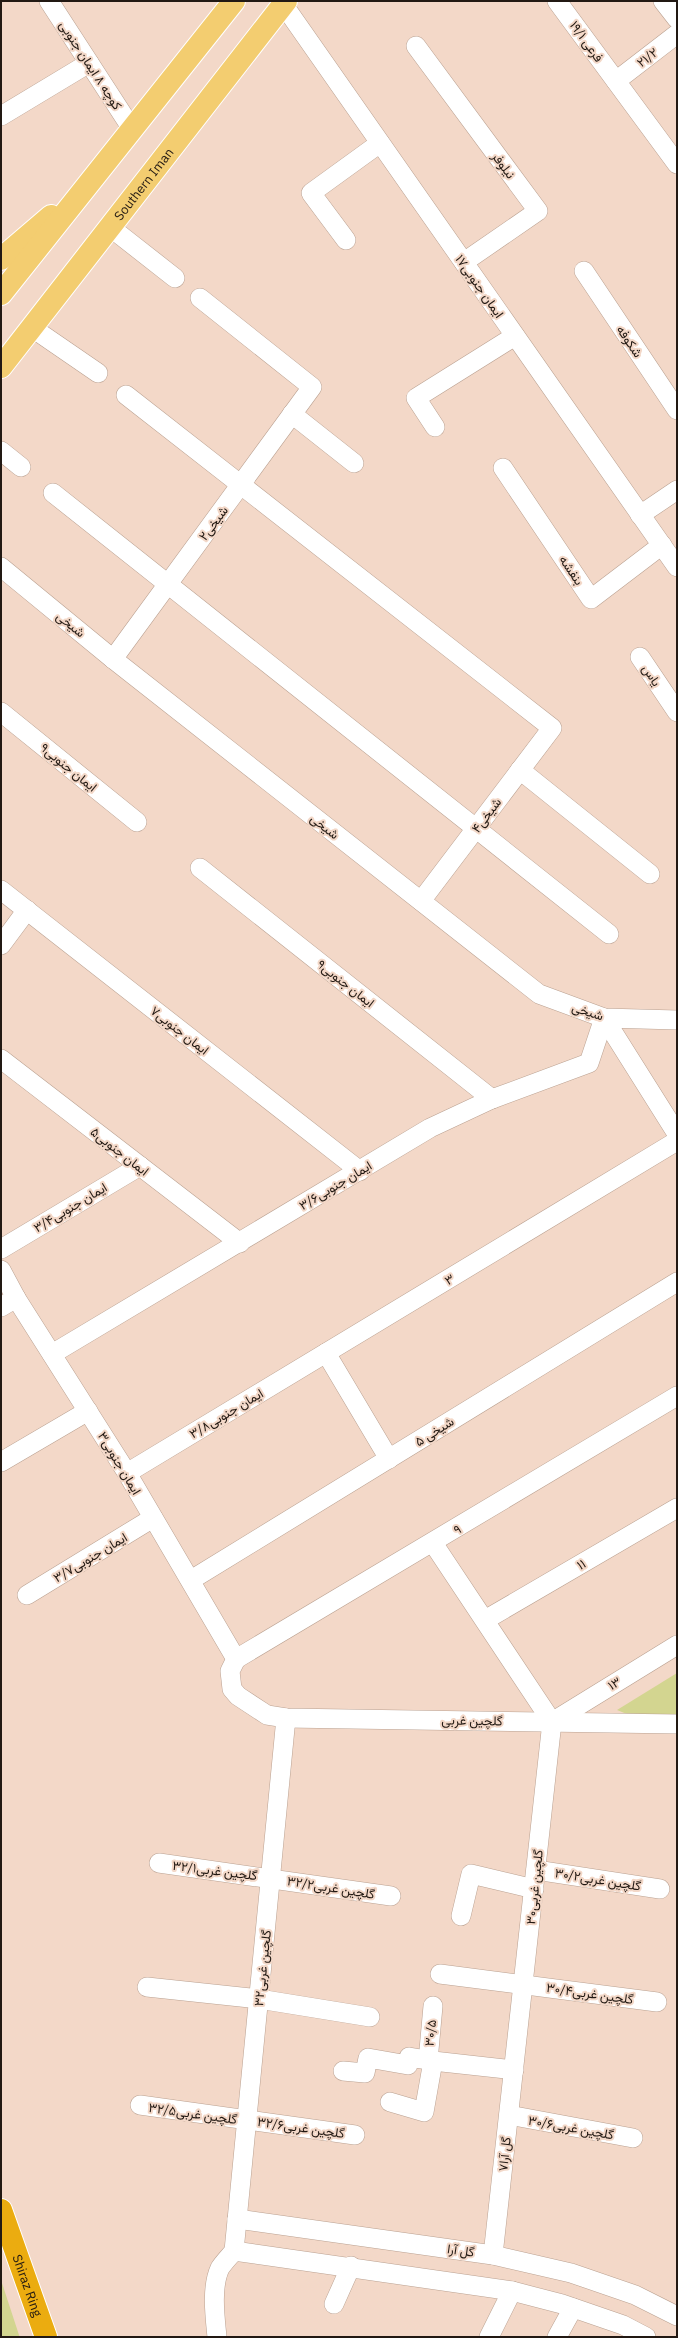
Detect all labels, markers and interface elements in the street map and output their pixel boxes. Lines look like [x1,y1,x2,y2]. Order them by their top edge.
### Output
street label: کوچه ۸ ایمان جنوبی [55,17,126,114]
street label: فرعی ۱۹/۱ [566,17,607,65]
street label: ۲۱/۲ [633,44,661,71]
street label: Southern Iman [110,145,178,224]
street label: نیلوفر [487,148,519,182]
street label: ایمان جنوبی۱۷ [452,251,508,321]
street label: شکوفه [613,322,647,361]
street label: شیخی۲ [195,503,232,544]
street label: بنفشه [555,552,588,589]
street label: شیخی [53,608,89,641]
street label: یاس [638,661,665,689]
street label: ایمان جنوبی۹ [37,739,101,796]
street label: شیخی۴ [468,794,505,836]
street label: شیخی [307,810,343,843]
street label: ایمان جنوبی۹ [314,956,378,1011]
street label: شیخی [570,998,606,1025]
street label: ایمان جنوبی۷ [147,1002,212,1059]
street label: ایمان جنوبی۵ [87,1123,152,1180]
street label: ایمان جنوبی۳/۶ [296,1157,375,1214]
street label: ایمان جنوبی۳/۴ [30,1179,110,1236]
street label: ۳ [441,1270,457,1289]
street label: ایمان جنوبی۳/۸ [186,1385,266,1442]
street label: شیخی ۵ [412,1413,457,1450]
street label: ایمان جنوبی۳ [94,1429,145,1498]
street label: ۹ [450,1521,464,1538]
street label: ایمان جنوبی۳/۷ [50,1529,130,1586]
street label: ۱۱ [574,1555,589,1574]
street label: ۱۳ [605,1673,624,1694]
street label: گلچین غربی [441,1711,503,1731]
street label: گلچین غربی۳۰ [522,1848,548,1926]
street label: گلچین غربی۳۲/۱ [171,1857,259,1885]
street label: گلچین غربی۳۰/۲ [553,1864,643,1896]
street label: گلچین غربی۳۲/۲ [286,1872,376,1904]
street label: گلچین غربی۳۲ [250,1929,276,2007]
street label: گلچین غربی۳۰/۴ [545,1979,635,2009]
street label: ۳۰/۵ [421,2019,440,2047]
street label: گلچین غربی۳۲/۵ [147,2099,239,2129]
street label: گلچین غربی۳۰/۶ [527,2112,615,2144]
street label: گلچین غربی۳۲/۶ [256,2113,346,2143]
street label: گل آرا۷ [494,2136,515,2172]
street label: گل آرا [446,2240,476,2261]
street label: Shiraz Ring [8,2252,46,2319]

